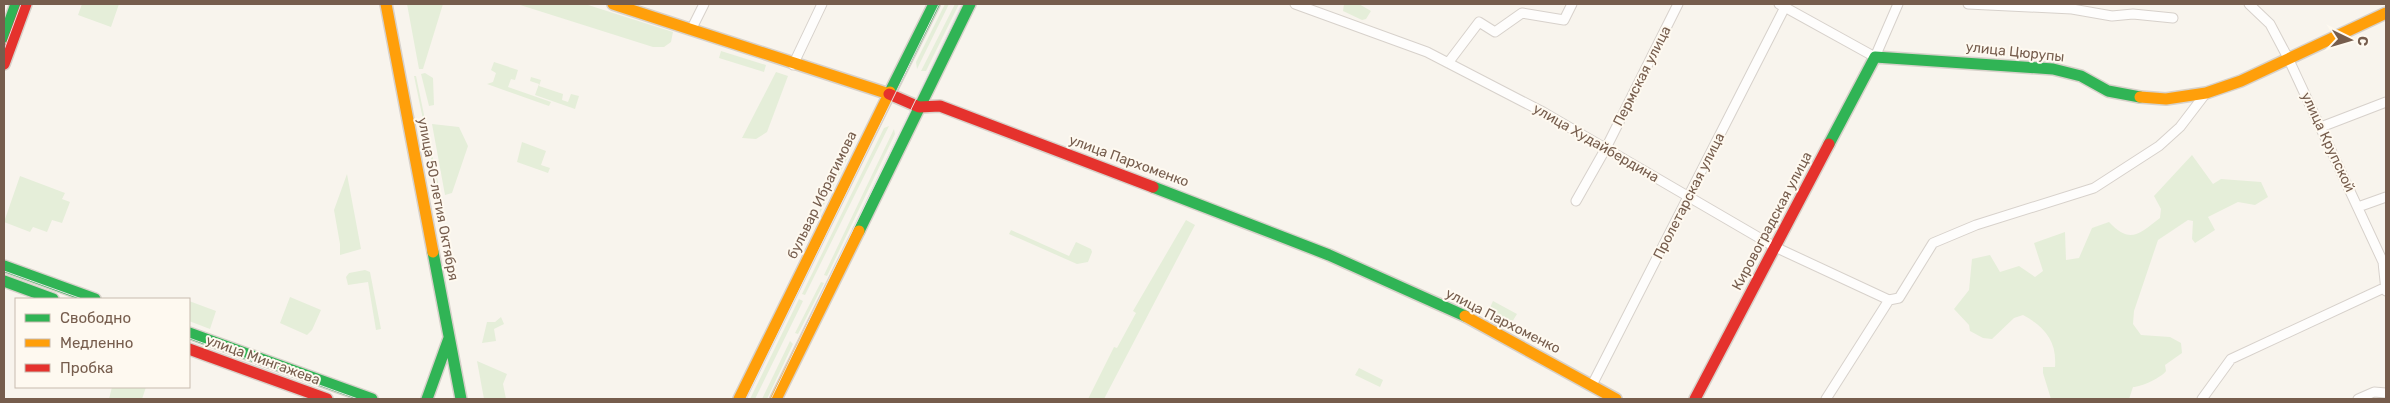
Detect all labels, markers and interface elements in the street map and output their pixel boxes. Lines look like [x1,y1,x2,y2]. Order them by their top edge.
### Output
north arrow [2325,15,2375,65]
street label: Пермская улица [1609,23,1675,129]
text: С [2354,35,2371,47]
street label: улица Цюрупы [1965,38,2065,66]
street label: улица Крупской [2297,89,2359,195]
street label: улица Худайбердина [1530,100,1662,186]
street label: улица 50-летия Октября [414,116,462,282]
street label: бульвар Ибрагимова [784,128,860,262]
street label: Пролетарская улица [1650,130,1728,262]
street label: улица Пархоменко [1067,131,1191,191]
street label: Кировоградская улица [1728,149,1816,293]
street label: улица Пархоменко [1443,285,1563,357]
legend [15,298,190,388]
text: Свободно [60,309,131,327]
street label: улица Мингажева [204,331,322,389]
text: Медленно [60,334,133,352]
text: Пробка [60,359,113,377]

